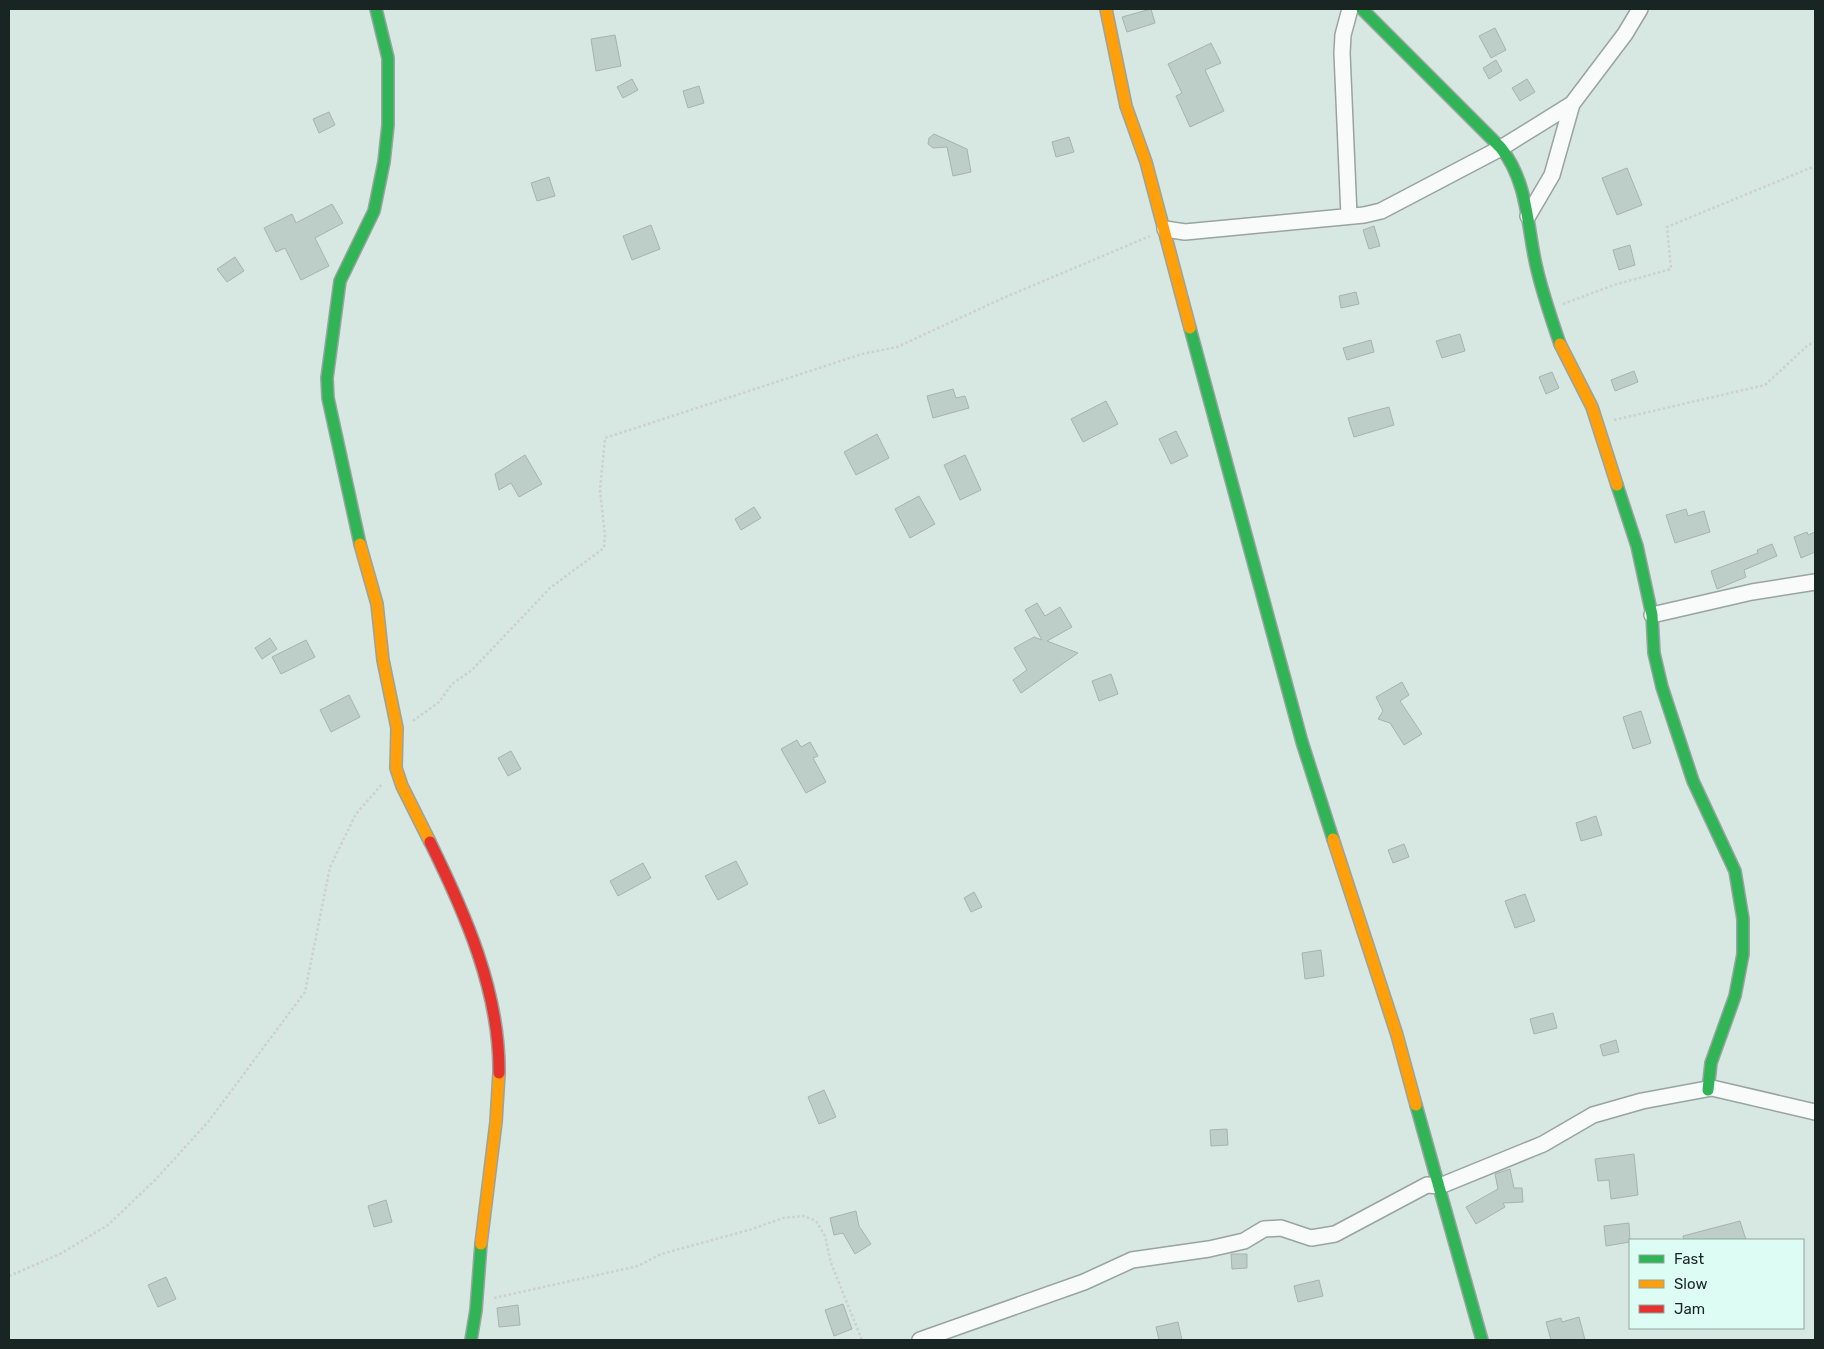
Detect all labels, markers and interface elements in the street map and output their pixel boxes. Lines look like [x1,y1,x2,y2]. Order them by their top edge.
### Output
legend [1629,1239,1804,1329]
text: Fast [1674,1250,1704,1268]
text: Slow [1674,1275,1707,1293]
text: Jam [1674,1300,1705,1318]

